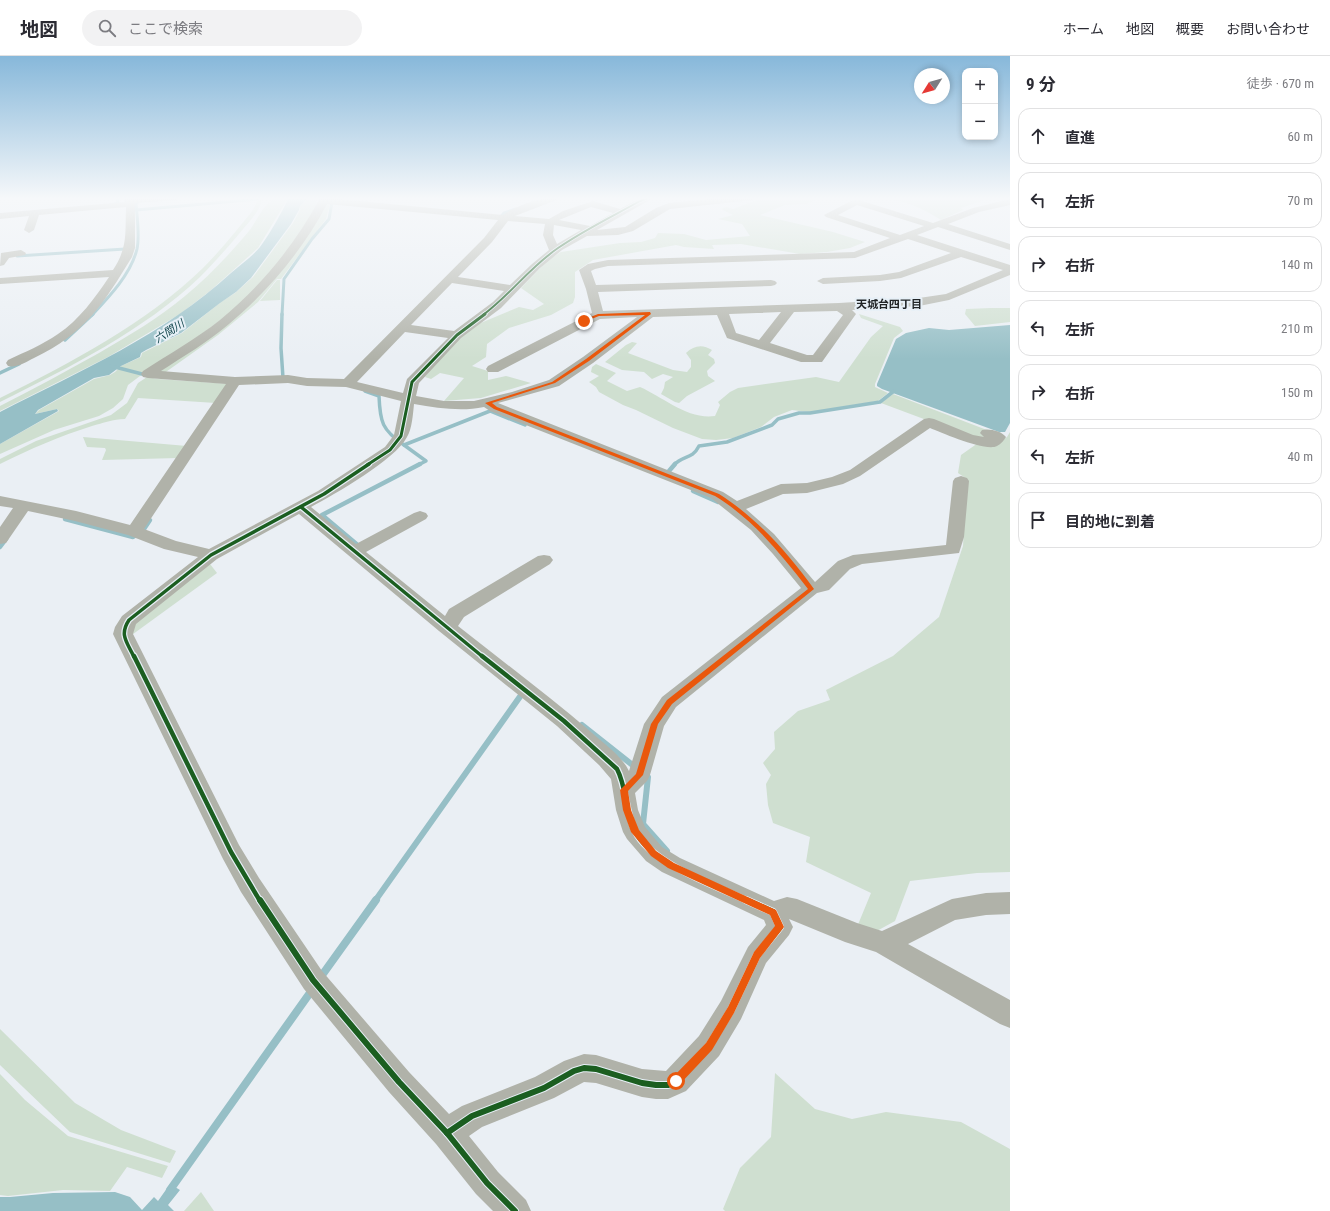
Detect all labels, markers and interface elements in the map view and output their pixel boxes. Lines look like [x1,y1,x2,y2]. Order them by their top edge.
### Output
search box [82,10,362,46]
icon: search [96,17,118,39]
text: 地図 [20,18,58,41]
text: ここで検索 [128,20,203,38]
text: ホーム [1062,21,1104,37]
text: 地図 [1126,21,1154,37]
text: 概要 [1176,21,1204,37]
text: お問い合わせ [1226,21,1310,37]
north arrow [914,68,950,104]
map controls [962,68,998,140]
button: + [962,68,998,104]
text: 9 分 [1026,74,1056,94]
text: 徒歩 · 670 m [1247,76,1314,91]
button: − [962,104,998,140]
icon: ahead [1027,125,1049,147]
text: 直進 [1065,129,1095,147]
text: 60 m [1287,129,1313,144]
icon: left [1027,189,1049,211]
text: 左折 [1065,193,1095,211]
text: 70 m [1287,193,1313,208]
icon: right [1027,253,1049,275]
text: 右折 [1065,257,1095,275]
text: 140 m [1281,257,1313,272]
district label: 天城台四丁目 [856,298,922,311]
route end [575,312,593,330]
water label: 六間川 [152,317,188,346]
icon: left [1027,317,1049,339]
text: 左折 [1065,321,1095,339]
text: 210 m [1281,321,1313,336]
icon: right [1027,381,1049,403]
text: 右折 [1065,385,1095,403]
text: 150 m [1281,385,1313,400]
icon: left [1027,445,1049,467]
text: 左折 [1065,449,1095,467]
text: 40 m [1287,449,1313,464]
icon: arrive [1027,509,1049,531]
text: 目的地に到着 [1065,513,1155,531]
route start [667,1072,685,1090]

